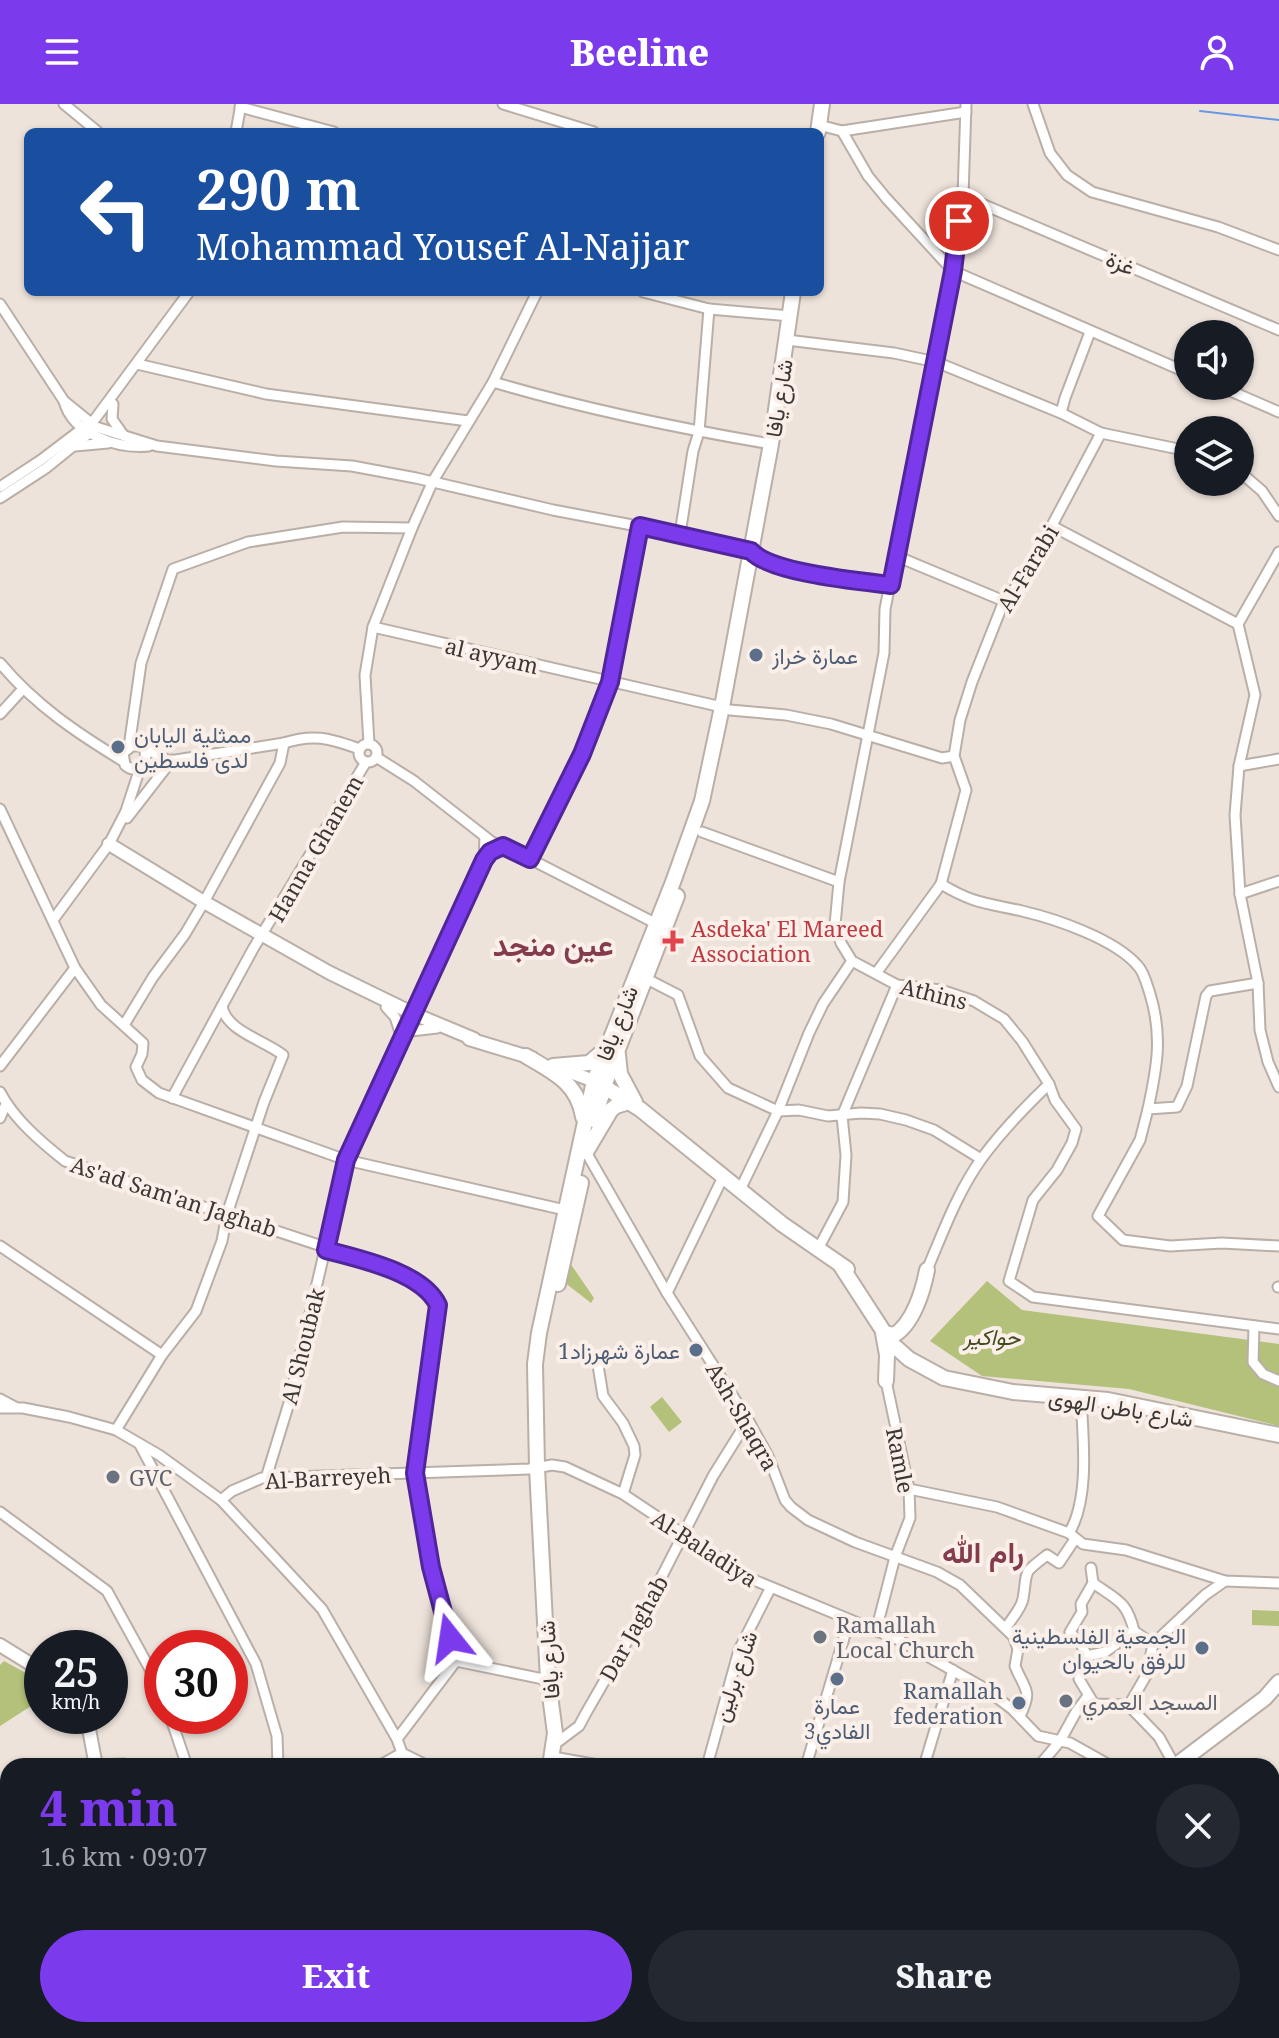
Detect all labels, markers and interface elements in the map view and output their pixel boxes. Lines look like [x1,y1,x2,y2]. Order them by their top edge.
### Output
text: Beeline [570,28,709,77]
icon: menu [40,30,84,74]
icon: person [1195,30,1239,74]
text: 290 m [196,150,361,226]
icon: left [64,160,168,264]
pin [925,187,993,255]
icon: arrive [937,199,981,243]
text: Mohammad Yousef Al-Najjar [196,222,689,271]
street label: غزة [1102,243,1140,281]
map controls [1174,320,1254,496]
button: sound [1174,320,1254,400]
street label: شارع يافا [757,357,800,439]
button: layers [1174,416,1254,496]
street label: Al-Farabi [989,519,1065,617]
street label: al ayyam [442,630,542,680]
place label: عمارة خراز [771,640,858,670]
marker: عمارة خراز [747,646,765,664]
place label: ممثلية اليابان لدى فلسطين [134,719,251,774]
marker: ممثلية اليابان لدى فلسطين [109,738,127,756]
street label: Hanna Ghanem [261,769,369,927]
place label: Asdeka' El Mareed Association [691,913,884,968]
district label: عين منجد [493,924,613,965]
marker: Asdeka' El Mareed Association [662,930,684,952]
street label: Athins [897,970,971,1016]
street label: شارع يافا [588,981,645,1065]
street label: As'ad Sam'an Jaghab [67,1148,281,1244]
street label: Al Shoubak [273,1284,331,1408]
park label: حواكير [962,1321,1022,1351]
place label: عمارة شهرزاد1 [558,1335,680,1365]
marker: عمارة شهرزاد1 [687,1341,705,1359]
street label: Ash-Shaqra [700,1356,786,1476]
street label: شارع باطن الهوى [1046,1381,1195,1434]
street label: Ramle [880,1425,922,1495]
street label: Al-Barreyeh [264,1459,392,1495]
place label: GVC [129,1462,172,1492]
marker: GVC [104,1468,122,1486]
street label: Al-Baladiya [646,1503,764,1593]
district label: رام الله [942,1531,1024,1572]
street label: Dar Jaghab [592,1570,674,1686]
position arrow [408,1596,492,1680]
place label: Ramallah Local Church [836,1609,975,1664]
street label: شارع يافا [530,1620,567,1700]
place label: الجمعية الفلسطينية للرفق بالحيوان [1012,1620,1186,1675]
street label: شارع برلين [704,1626,764,1726]
marker: Ramallah Local Church [811,1628,829,1646]
speed limit sign: 30 [144,1630,248,1734]
marker: الجمعية الفلسطينية للرفق بالحيوان [1193,1639,1211,1657]
text: 25 [53,1644,99,1699]
marker: عمارة الفادي3 [828,1670,846,1688]
place label: Ramallah federation [894,1675,1003,1730]
place label: المسجد العمري [1082,1686,1218,1721]
text: km/h [51,1688,101,1715]
place label: عمارة الفادي3 [804,1690,870,1750]
marker: المسجد العمري [1057,1692,1075,1710]
marker: Ramallah federation [1010,1694,1028,1712]
text: 4 min [40,1775,178,1840]
button: close [1156,1784,1240,1868]
text: 1.6 km · 09:07 [40,1838,208,1874]
button: Exit [40,1930,632,2022]
button: Share [648,1930,1240,2022]

